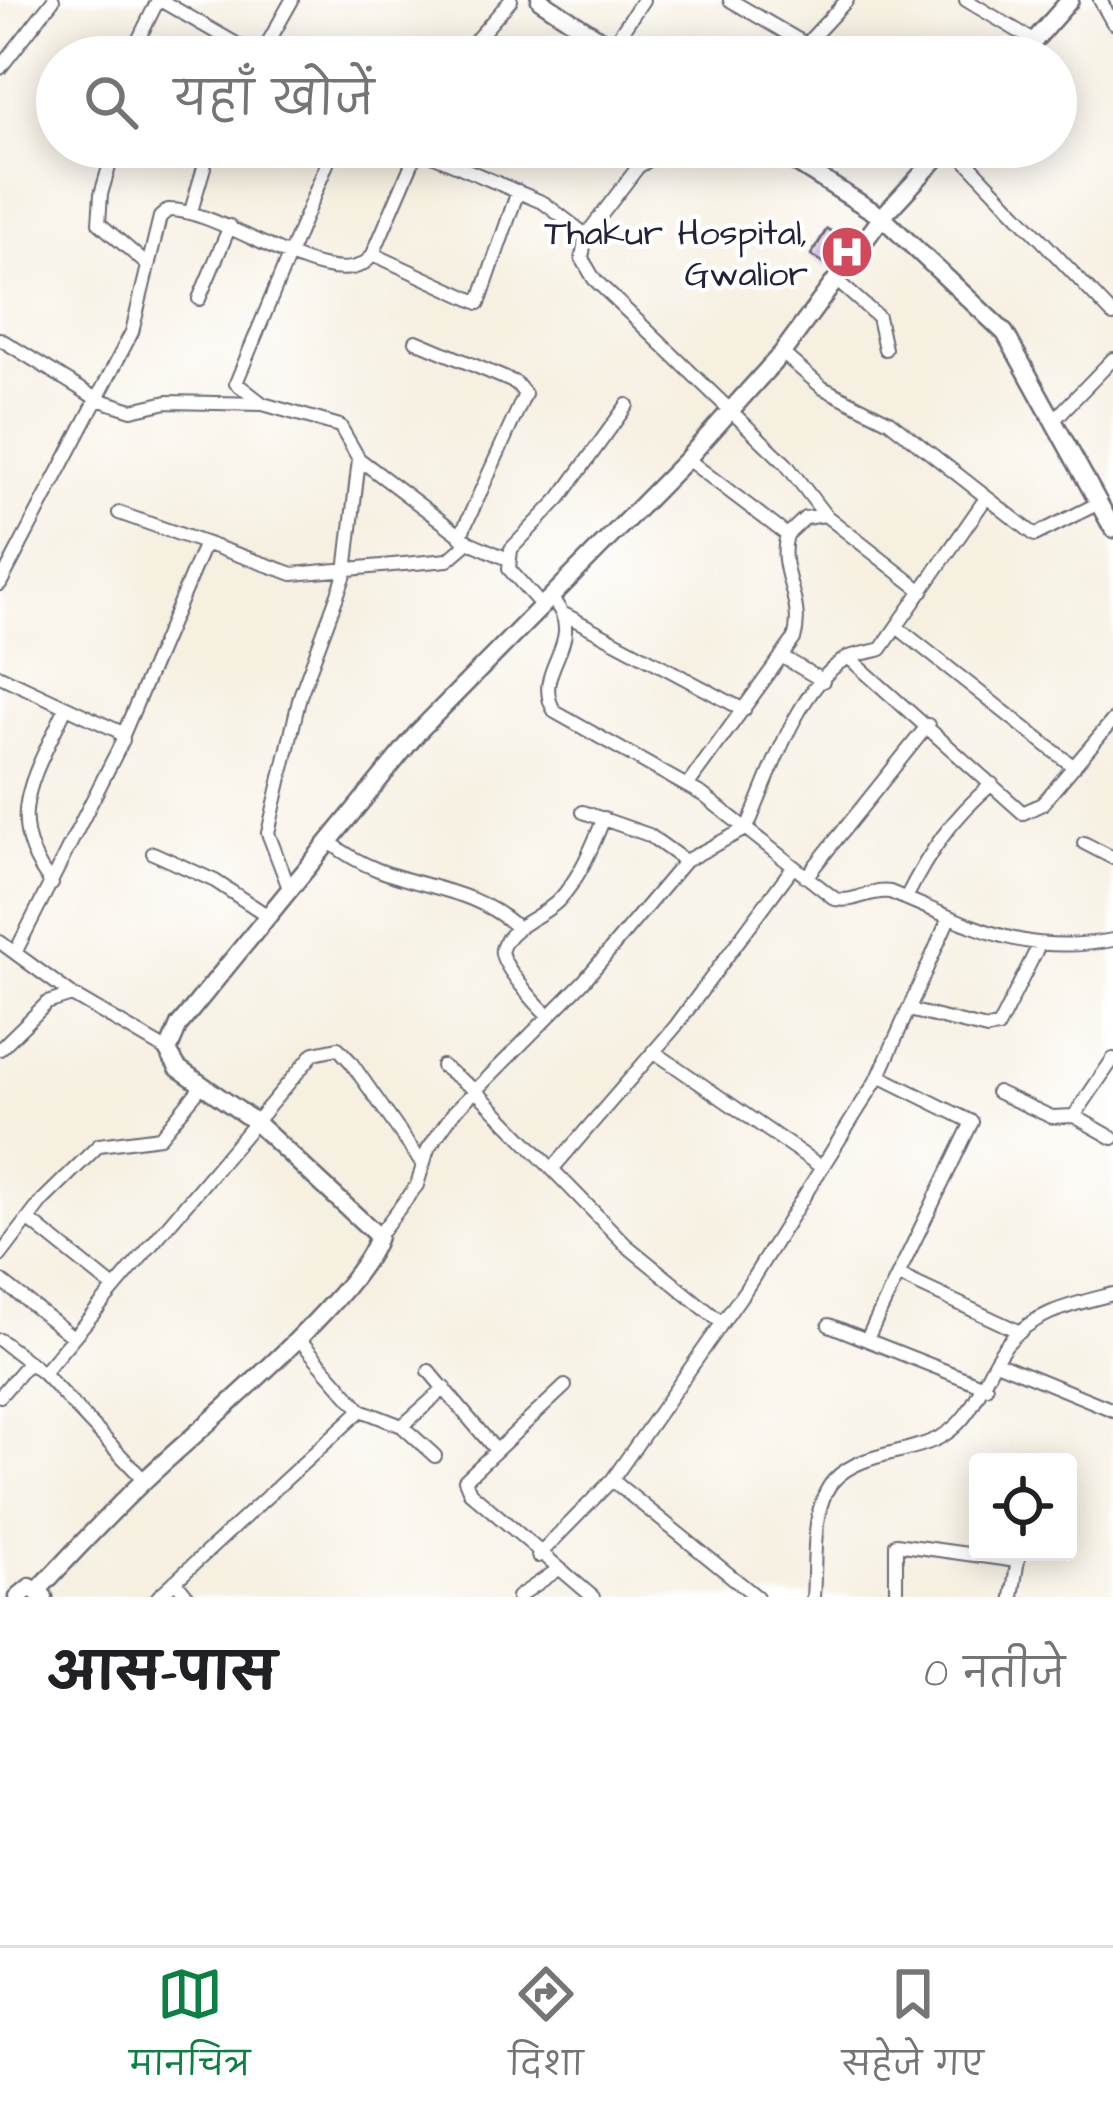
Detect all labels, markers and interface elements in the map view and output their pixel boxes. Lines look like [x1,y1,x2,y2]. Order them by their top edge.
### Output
search box [36,36,1077,168]
icon: search [78,69,144,135]
text: यहाँ खोजें [174,70,374,132]
place label: Thakur Hospital, Gwalior [544,208,808,300]
hospital icon: Thakur Hospital, Gwalior [819,224,875,280]
map controls [969,1453,1077,1561]
button: locate [969,1453,1077,1561]
text: आस-पास [48,1639,276,1710]
text: 0 नतीजे [924,1648,1065,1702]
tab: मानचित्र [129,1961,250,2100]
tab: दिशा [509,1961,584,2100]
tab: सहेजे गए [842,1961,984,2100]

